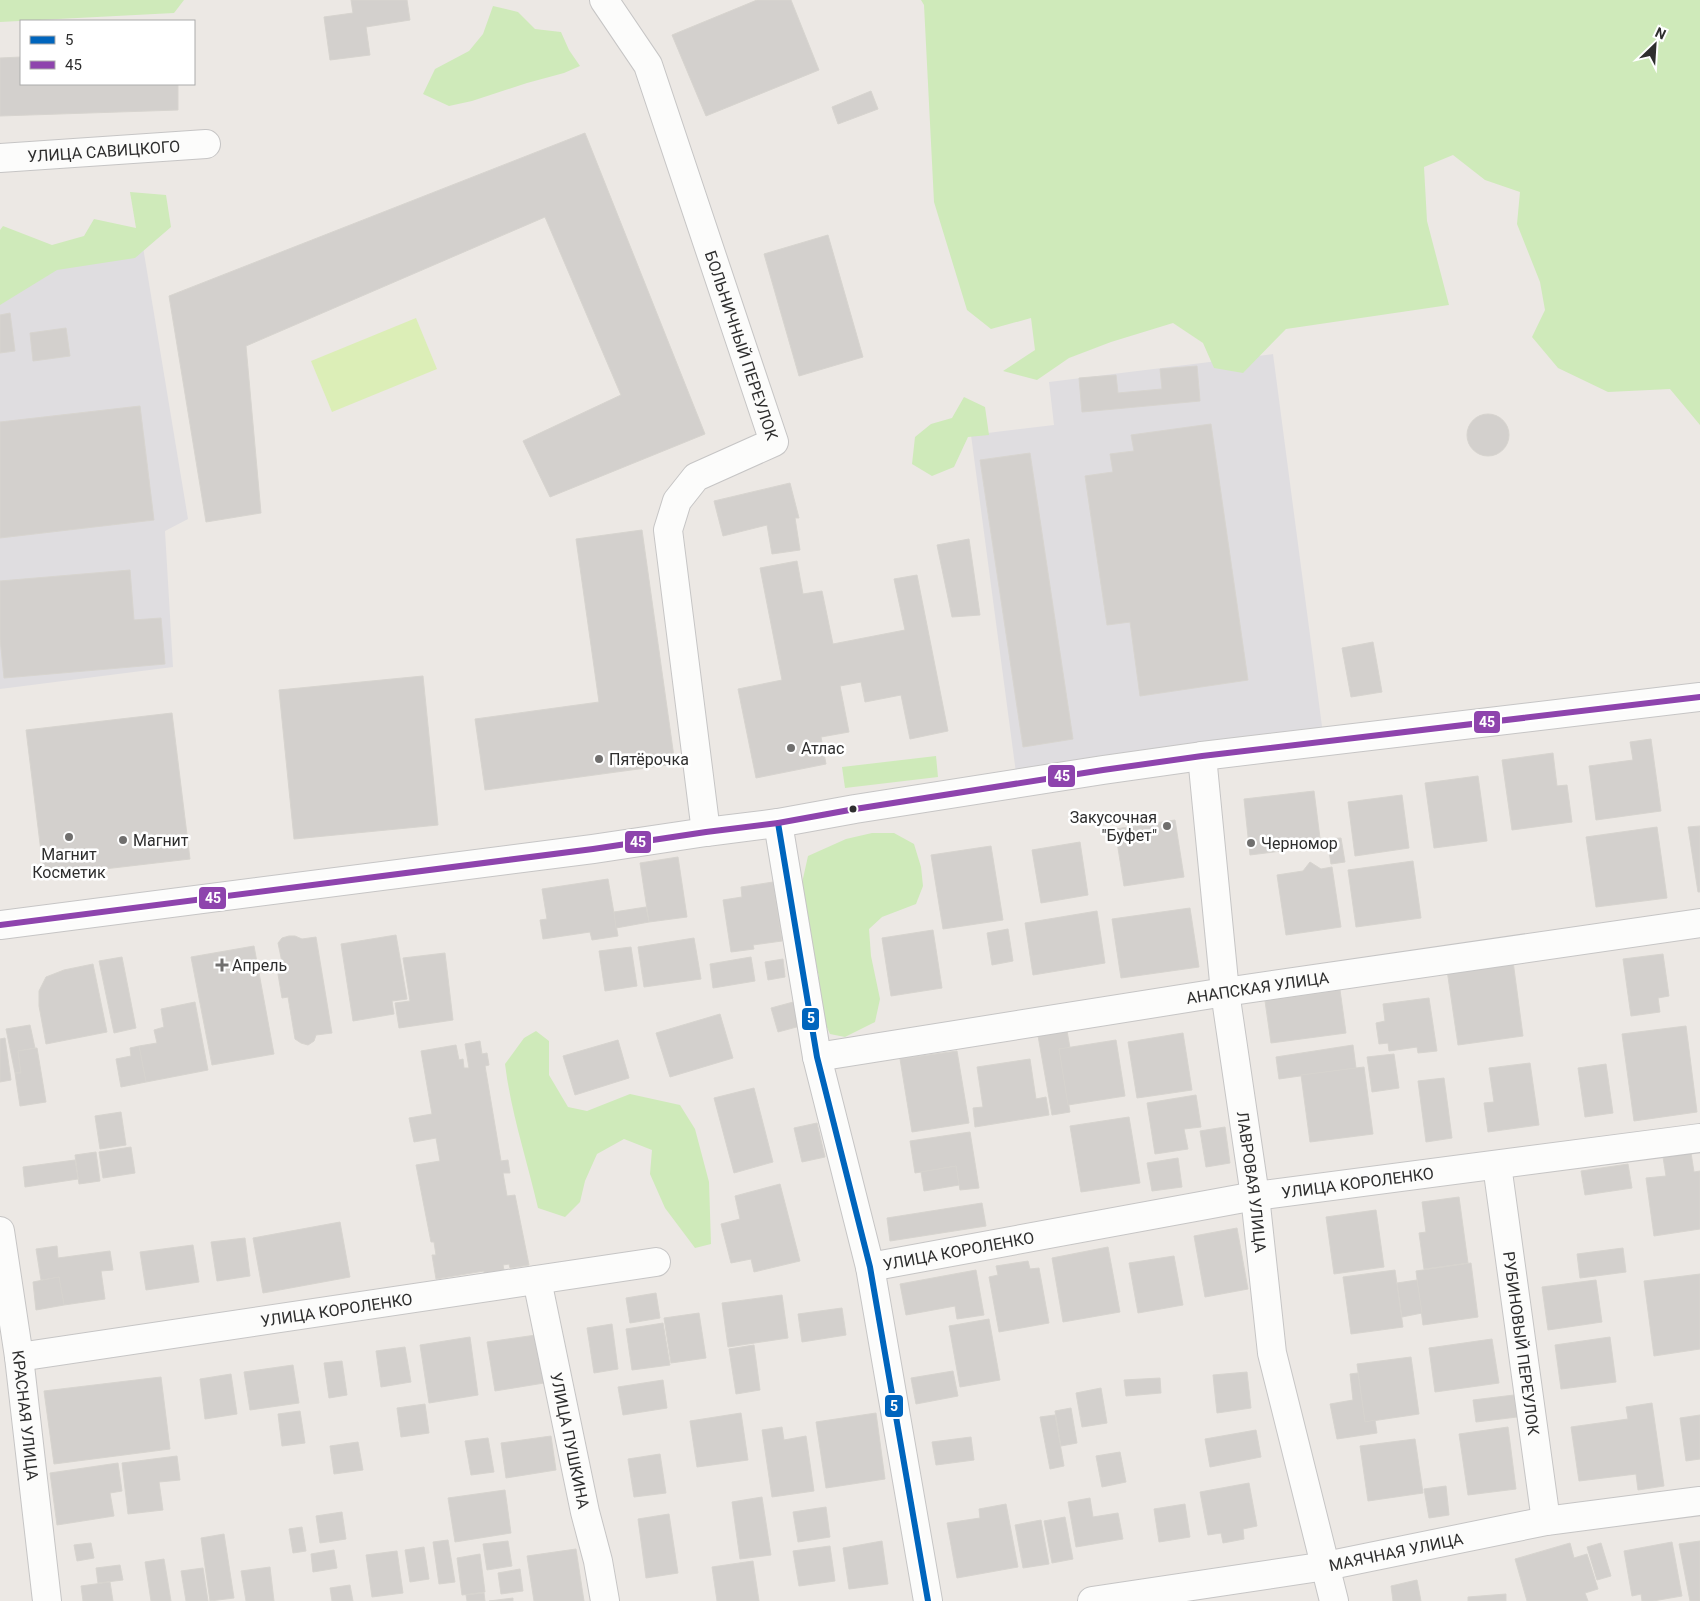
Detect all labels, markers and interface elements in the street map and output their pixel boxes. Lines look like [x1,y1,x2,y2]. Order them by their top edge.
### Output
legend [20,20,195,85]
north arrow [1630,20,1680,70]
text: N [1653,24,1668,43]
text: 5 [65,31,73,49]
text: 45 [65,56,82,74]
street label: УЛИЦА САВИЦКОГО [27,137,181,166]
street label: БОЛЬНИЧНЫЙ ПЕРЕУЛОК [701,248,782,443]
line badge: 45 [1473,710,1501,734]
text: 45 [1479,714,1495,730]
place label: Атлас [801,739,844,758]
marker: Атлас [785,742,797,754]
place label: Пятёрочка [609,750,689,769]
marker: Пятёрочка [593,753,605,765]
line badge: 45 [1047,764,1076,788]
text: 45 [1054,768,1070,784]
unlabelled marker [848,804,858,814]
place label: Закусочная "Буфет" [1070,808,1157,845]
marker: Закусочная "Буфет" [1161,820,1173,832]
line badge: 45 [624,830,652,854]
marker: Магнит Косметик [63,831,75,843]
place label: Магнит [133,831,189,850]
marker: Магнит [117,834,129,846]
text: 45 [630,834,646,850]
place label: Черномор [1261,834,1338,853]
marker: Черномор [1245,837,1257,849]
place label: Магнит Косметик [32,845,106,882]
line badge: 45 [198,886,227,910]
text: 45 [205,890,221,906]
place label: Апрель [232,956,287,975]
marker: Апрель [216,959,228,971]
street label: АНАПСКАЯ УЛИЦА [1185,968,1331,1008]
line badge: 5 [801,1007,820,1031]
text: 5 [807,1010,815,1026]
street label: ЛАВРОВАЯ УЛИЦА [1233,1110,1270,1254]
street label: УЛИЦА КОРОЛЕНКО [1280,1164,1435,1202]
street label: УЛИЦА КОРОЛЕНКО [881,1228,1036,1274]
street label: РУБИНОВЫЙ ПЕРЕУЛОК [1499,1250,1543,1437]
street label: УЛИЦА КОРОЛЕНКО [259,1289,414,1331]
street label: КРАСНАЯ УЛИЦА [8,1349,42,1482]
street label: УЛИЦА ПУШКИНА [546,1371,593,1511]
line badge: 5 [884,1394,904,1418]
text: 5 [890,1398,898,1414]
street label: МАЯЧНАЯ УЛИЦА [1327,1529,1465,1575]

